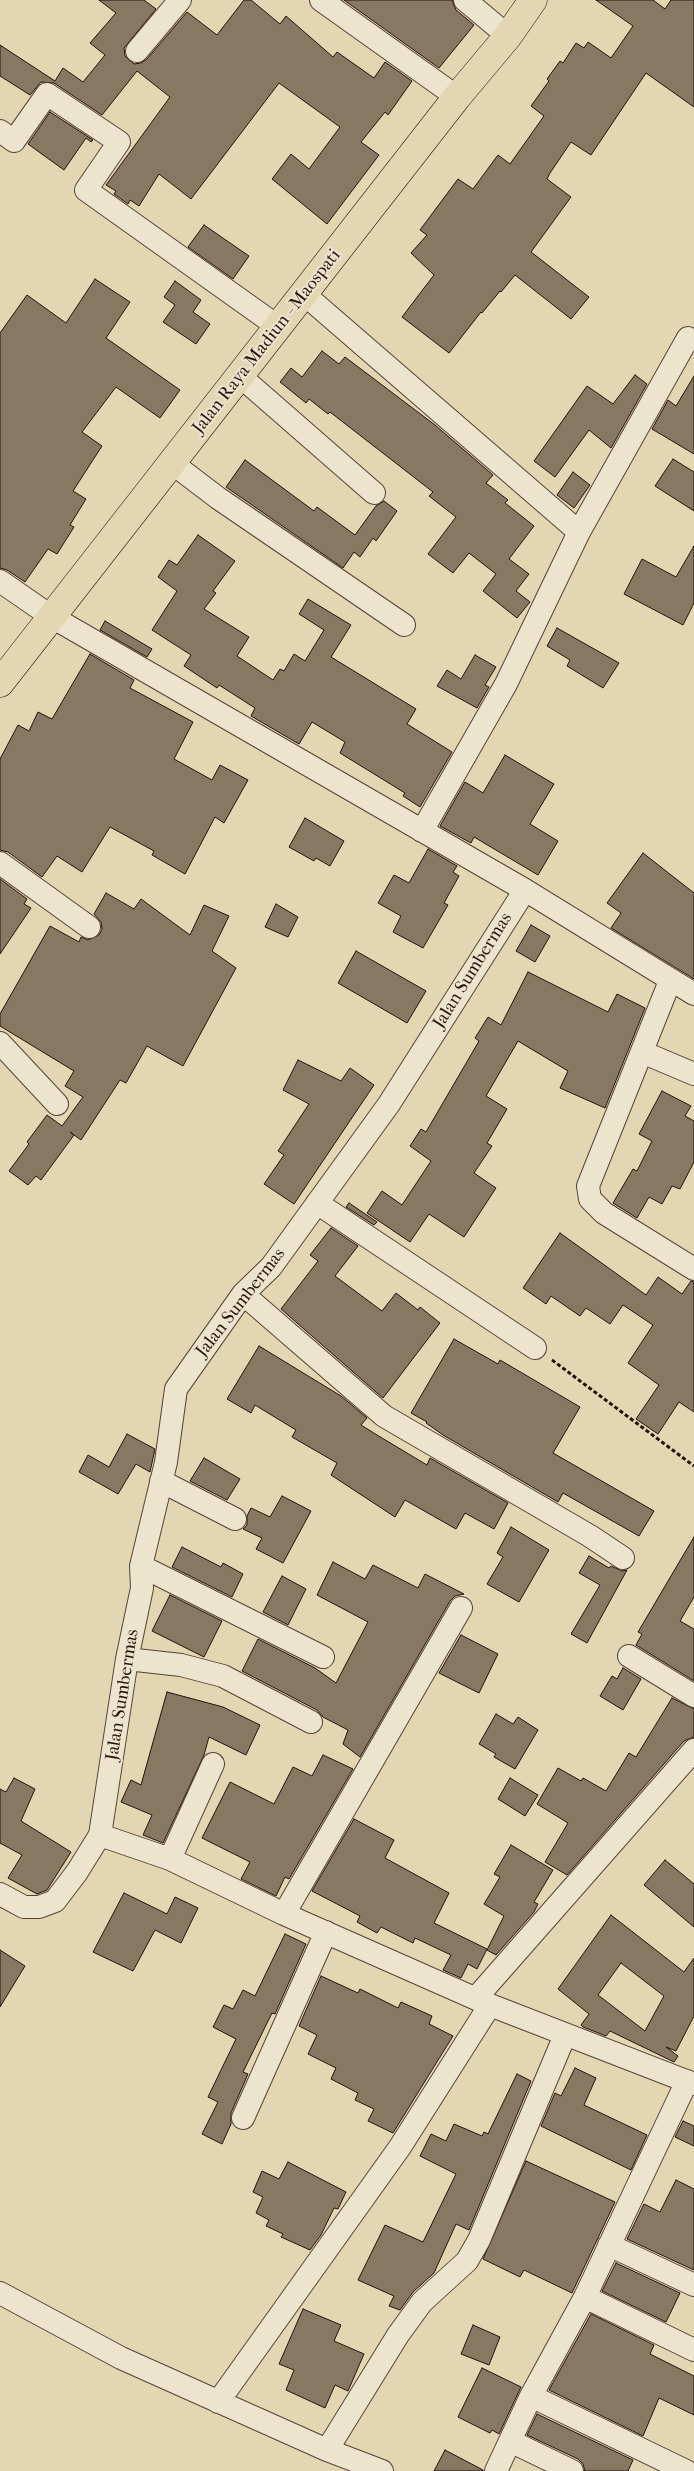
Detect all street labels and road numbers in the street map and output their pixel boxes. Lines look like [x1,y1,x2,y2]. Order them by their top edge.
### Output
street label: Jalan Raya Madiun - Maospati [188,245,346,439]
street label: Jalan Sumbermas [429,909,517,1033]
street label: Jalan Sumbermas [192,1244,290,1362]
street label: Jalan Sumbermas [102,1628,144,1762]

